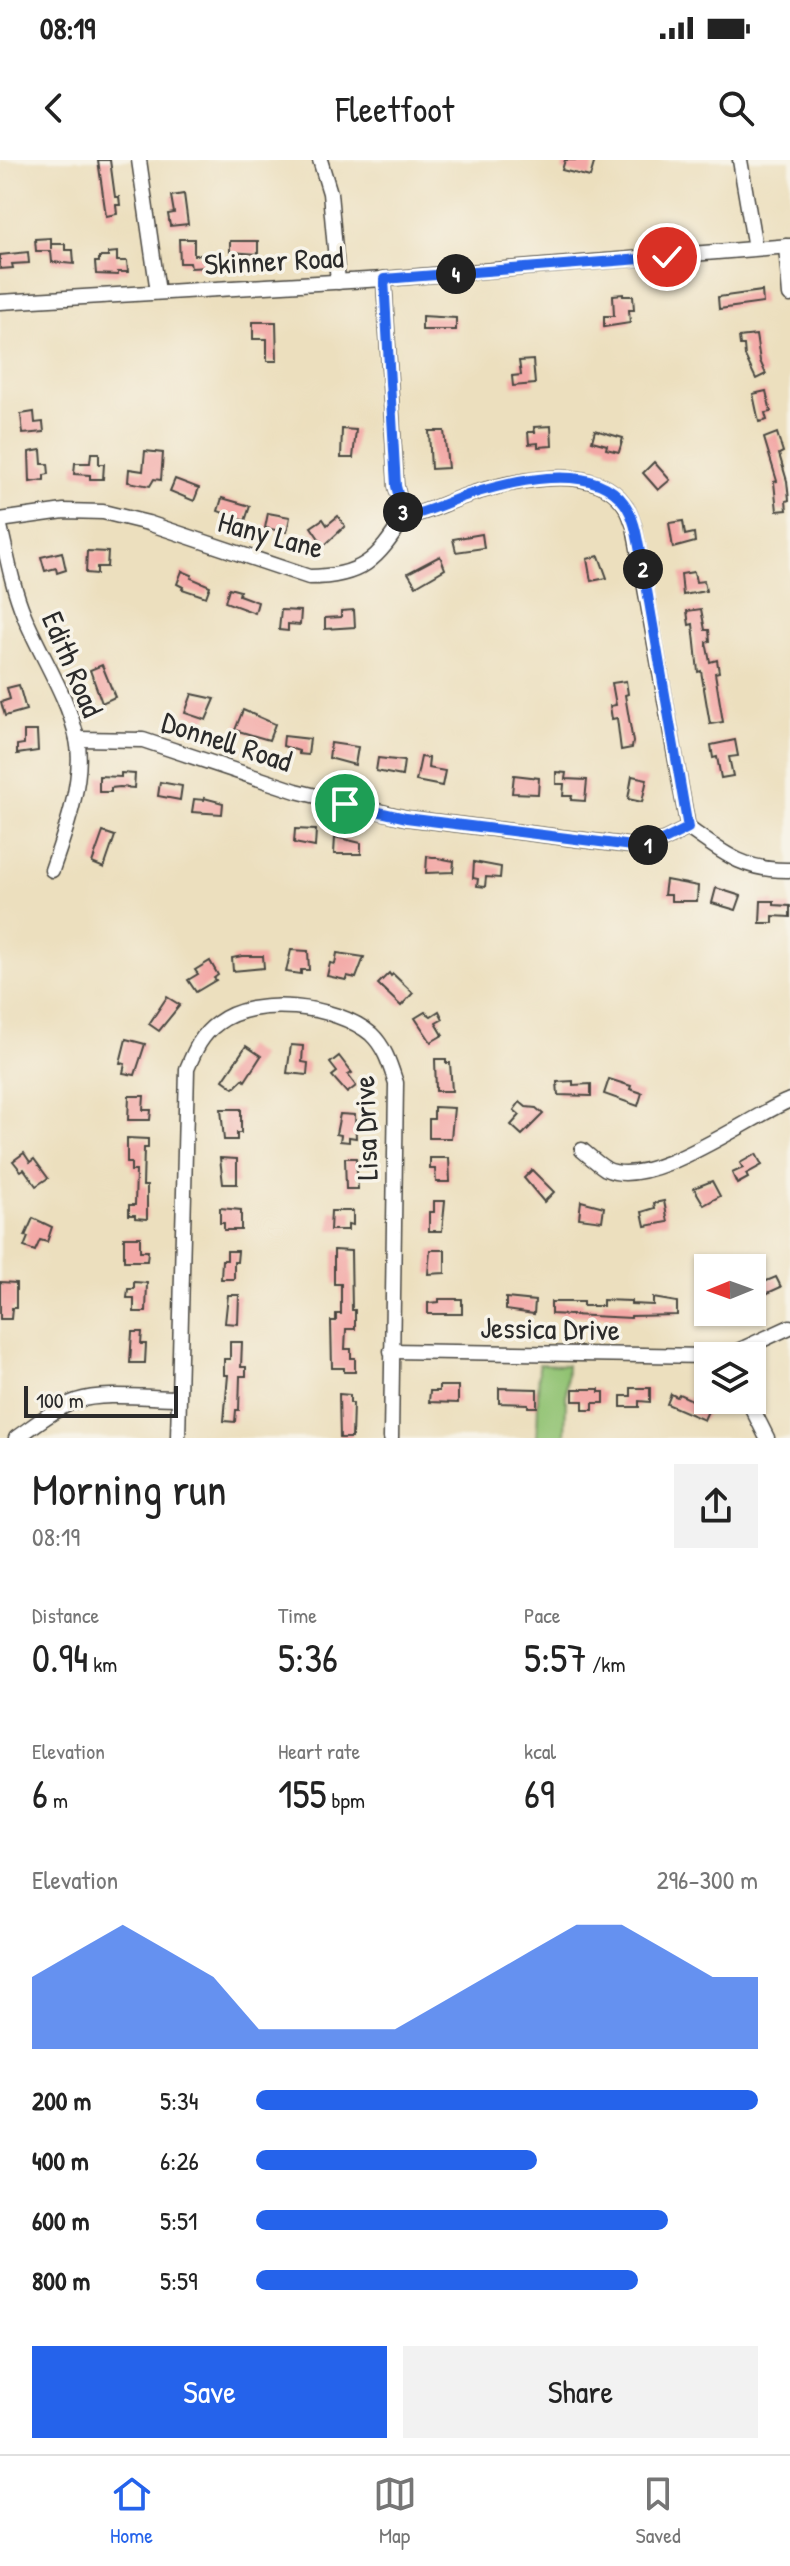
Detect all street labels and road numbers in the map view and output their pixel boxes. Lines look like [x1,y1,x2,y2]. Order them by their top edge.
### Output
street label: Skinner Road [203,236,345,284]
street label: Hany Lane [214,501,328,567]
street label: Edith Road [33,605,113,723]
street label: Donnell Road [157,701,297,781]
street label: Lisa Drive [343,1075,387,1181]
street label: Jessica Drive [480,1307,620,1349]

